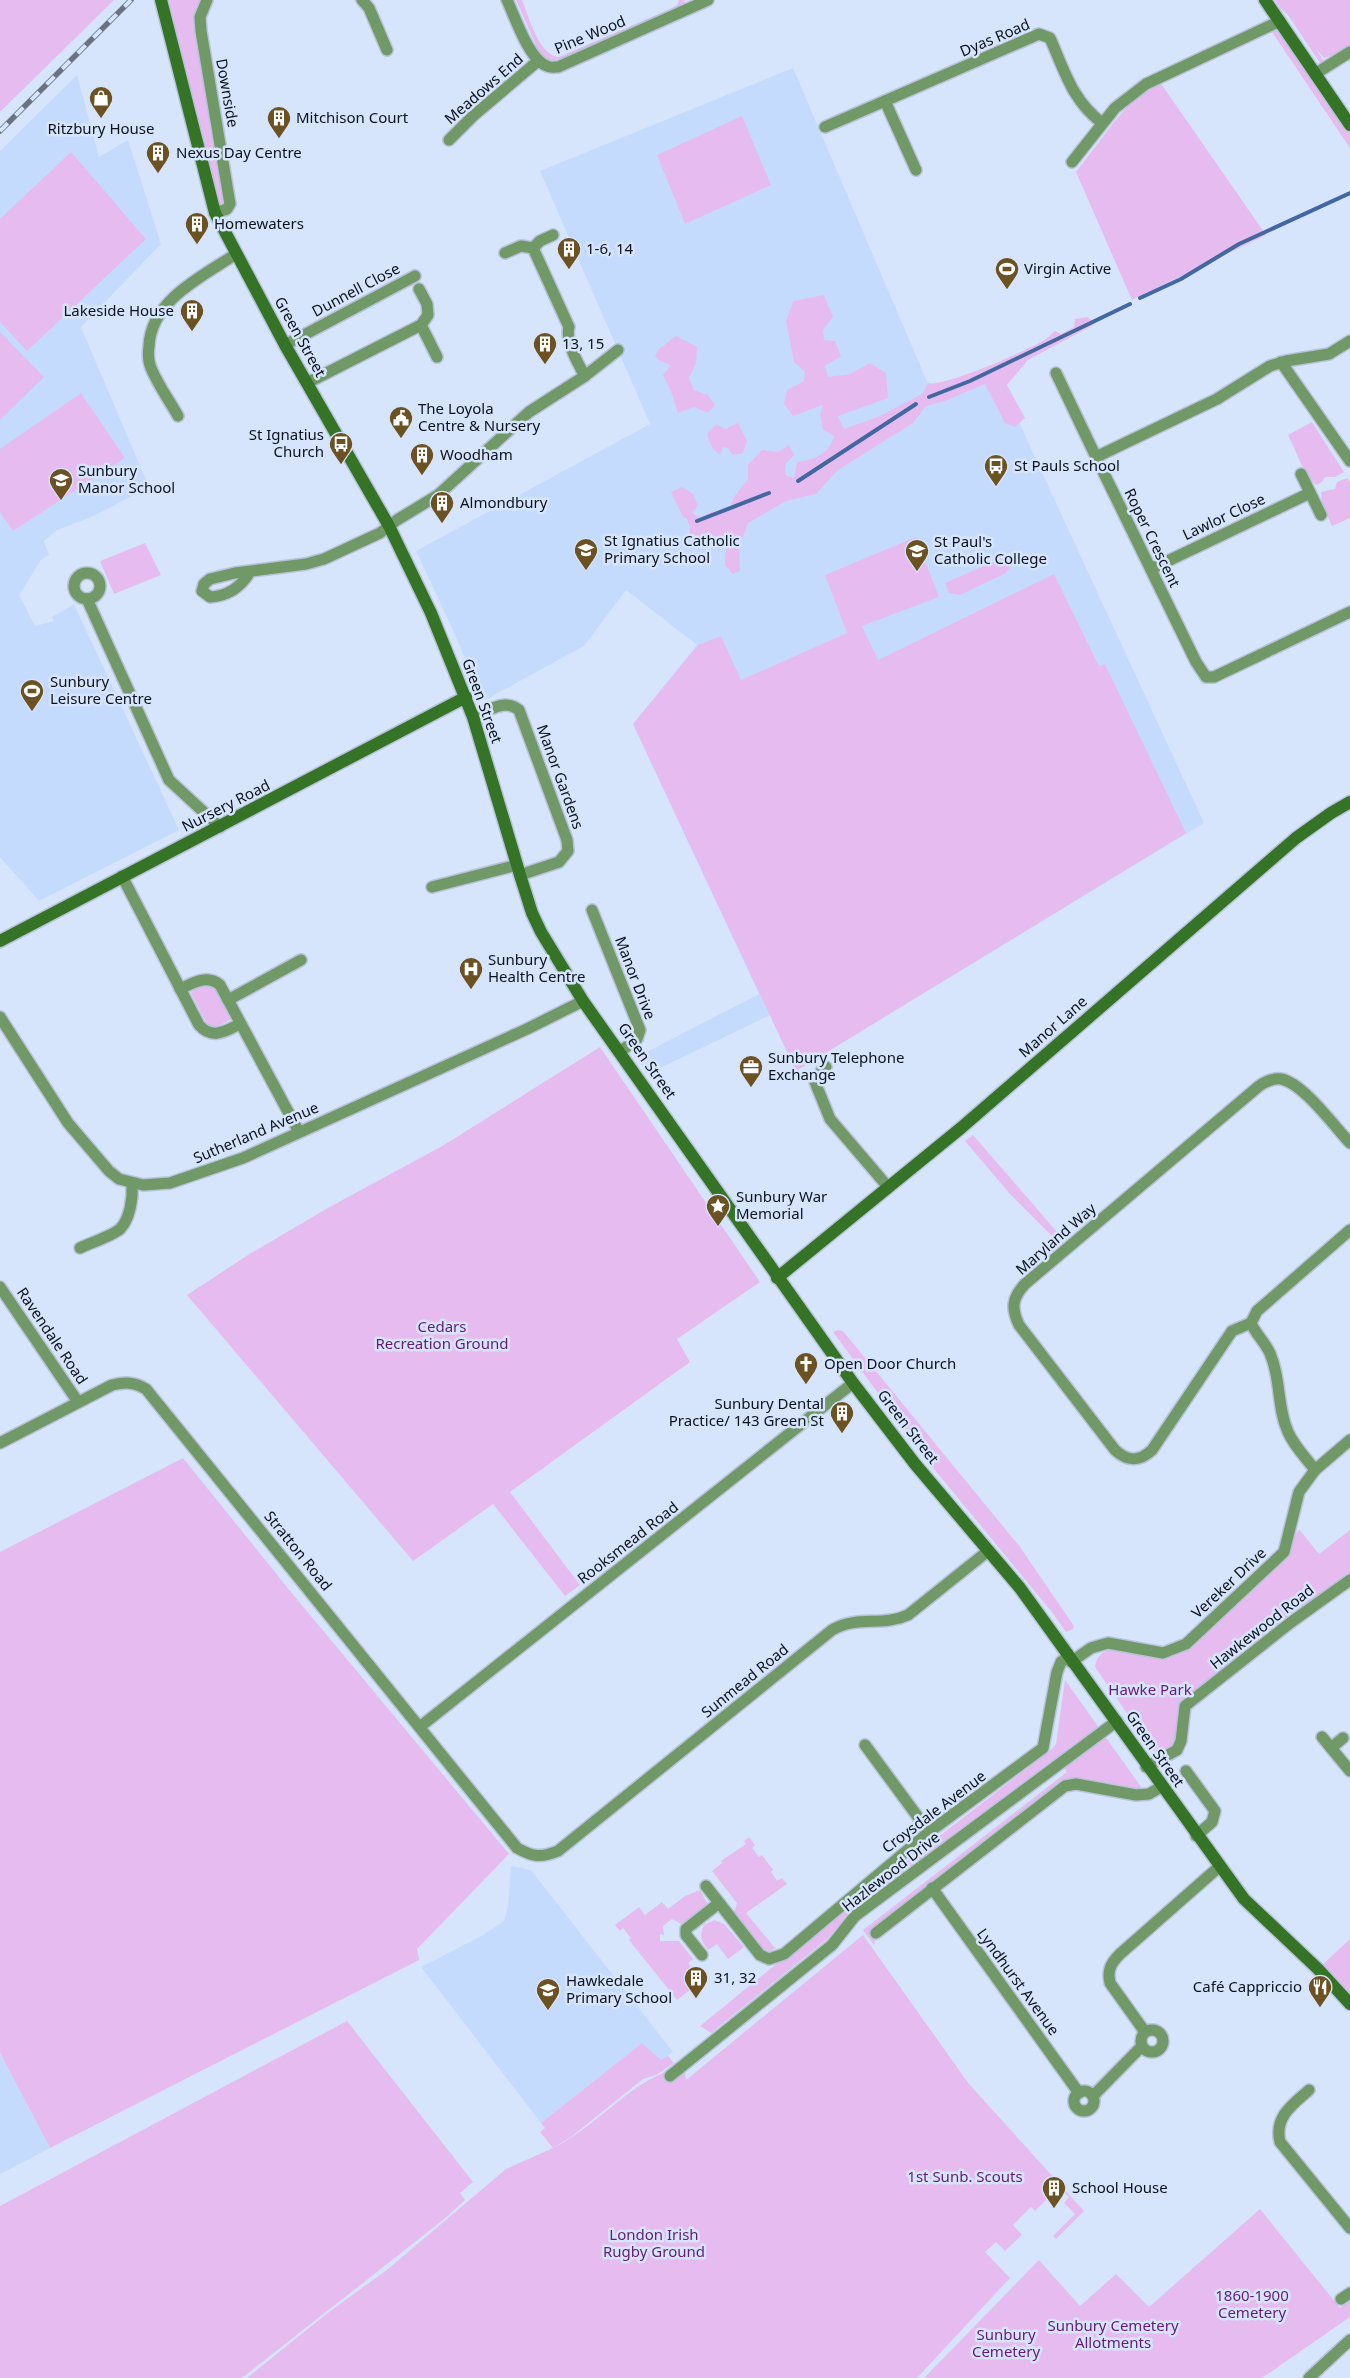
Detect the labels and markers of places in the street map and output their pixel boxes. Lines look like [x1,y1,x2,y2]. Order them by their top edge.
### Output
shop icon: Ritzbury House [88,85,114,119]
building icon: Mitchison Court [266,105,292,139]
place label: Mitchison Court [296,107,409,127]
place label: Ritzbury House [47,118,155,138]
building icon: Nexus Day Centre [145,140,171,174]
place label: Nexus Day Centre [176,142,302,162]
building icon: Homewaters [184,211,210,245]
place label: Homewaters [214,213,304,233]
building icon: 1-6, 14 [556,236,582,270]
place label: 1-6, 14 [586,238,633,258]
sports icon: Virgin Active [994,256,1020,290]
place label: Virgin Active [1024,258,1111,278]
building icon: Lakeside House [179,298,205,332]
place label: Lakeside House [64,300,174,320]
building icon: 13, 15 [532,331,558,365]
place label: 13, 15 [562,333,604,353]
place label: The Loyola Centre & Nursery [418,398,540,435]
public building icon: The Loyola Centre & Nursery [388,405,414,439]
place label: St Ignatius Church [249,424,324,461]
bus stop icon: St Ignatius Church [328,431,354,465]
building icon: Woodham [409,442,435,476]
place label: Woodham [440,444,513,464]
bus stop icon: St Pauls School [983,453,1009,487]
place label: St Pauls School [1014,455,1120,475]
place label: Sunbury Manor School [78,460,175,497]
school or university icon: Sunbury Manor School [48,467,74,501]
building icon: Almondbury [429,490,455,524]
place label: Almondbury [460,492,548,512]
place label: St Ignatius Catholic Primary School [604,530,740,567]
place label: St Paul's Catholic College [934,531,1047,568]
school or university icon: St Ignatius Catholic Primary School [573,537,599,571]
school or university icon: St Paul's Catholic College [904,538,930,572]
place label: Sunbury Leisure Centre [50,671,152,708]
sports icon: Sunbury Leisure Centre [19,678,45,712]
place label: Sunbury Health Centre [488,949,585,986]
hospital icon: Sunbury Health Centre [458,956,484,990]
place label: Sunbury Telephone Exchange [768,1047,904,1084]
office icon: Sunbury Telephone Exchange [738,1054,764,1088]
place label: Sunbury War Memorial [736,1186,827,1223]
place icon: Sunbury War Memorial [705,1193,731,1227]
church icon: Open Door Church [793,1351,819,1385]
place label: Open Door Church [824,1353,956,1373]
place label: Sunbury Dental Practice/ 143 Green St [669,1393,825,1430]
building icon: Sunbury Dental Practice/ 143 Green St [829,1400,855,1434]
building icon: 31, 32 [683,1965,709,1999]
place label: 31, 32 [714,1967,756,1987]
place label: Hawkedale Primary School [566,1970,672,2007]
restaurant icon: Café Cappriccio [1307,1974,1333,2008]
place label: Café Cappriccio [1193,1976,1302,1996]
school or university icon: Hawkedale Primary School [535,1977,561,2011]
building icon: School House [1041,2175,1067,2209]
place label: School House [1072,2177,1168,2197]

